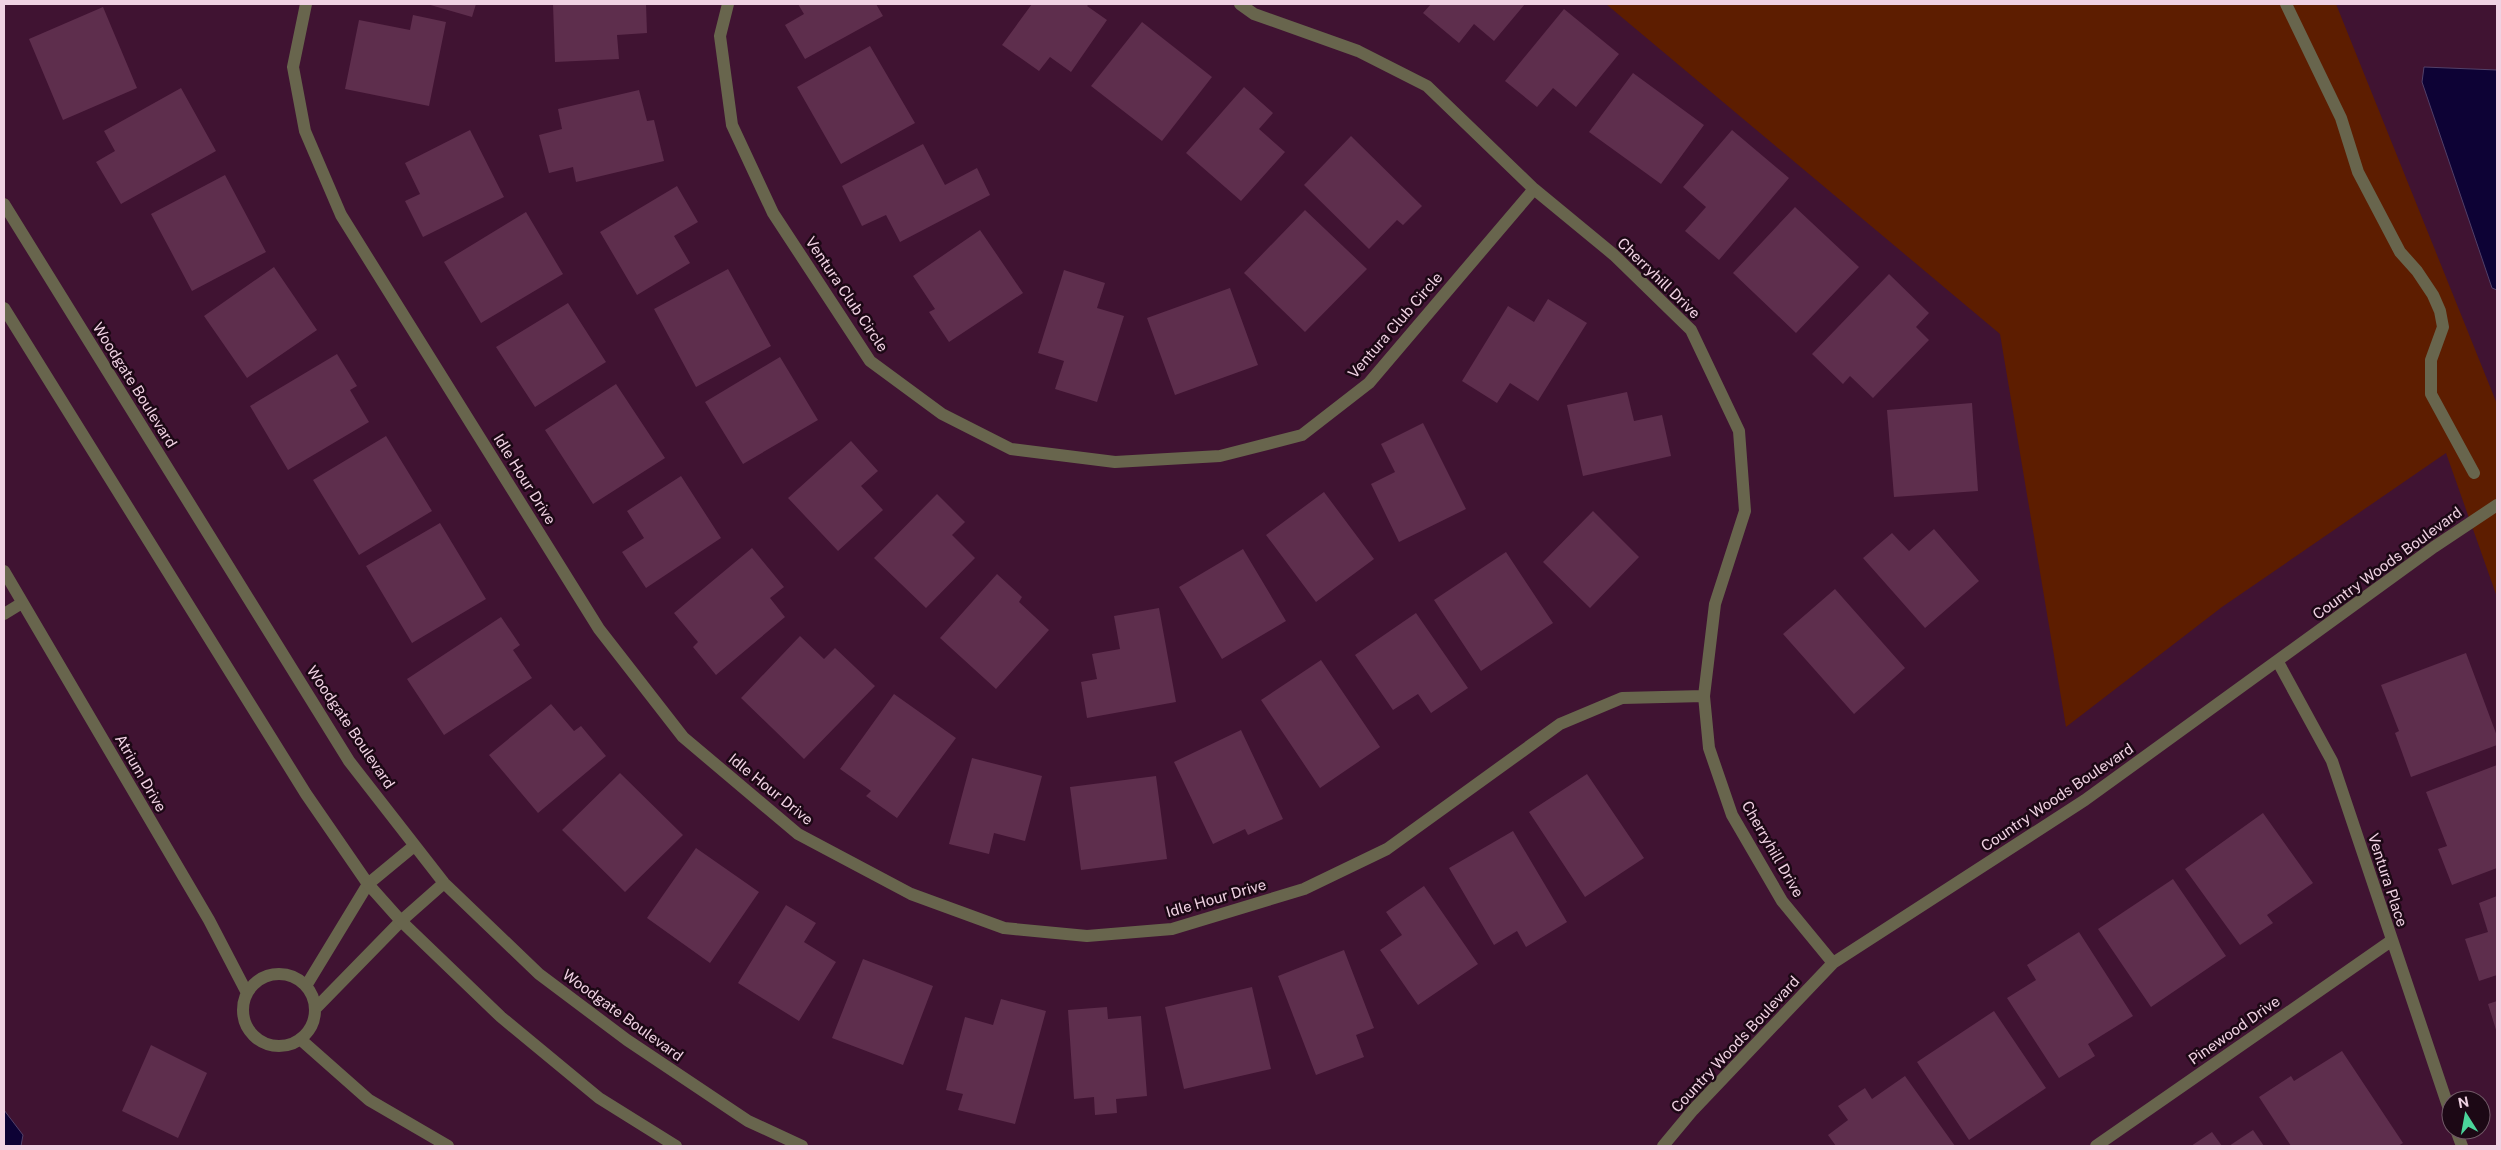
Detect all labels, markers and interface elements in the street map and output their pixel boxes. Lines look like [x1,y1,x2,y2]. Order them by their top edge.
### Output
street label: Ventura Club Circle [802,233,892,355]
street label: Cherryhill Drive [1614,234,1704,322]
street label: Ventura Club Circle [1344,269,1446,381]
street label: Woodgate Boulevard [89,319,181,451]
street label: Idle Hour Drive [490,431,560,527]
street label: Country Woods Boulevard [2309,503,2465,623]
street label: Woodgate Boulevard [304,662,398,792]
street label: Atrium Drive [112,731,170,815]
street label: Country Woods Boulevard [1978,740,2136,854]
street label: Idle Hour Drive [725,750,817,828]
street label: Cherryhill Drive [1739,798,1807,900]
street label: Ventura Place [2365,831,2411,929]
street label: Idle Hour Drive [1164,876,1268,920]
street label: Woodgate Boulevard [560,966,686,1064]
street label: Country Woods Boulevard [1667,972,1803,1116]
street label: Pinewood Drive [2185,992,2283,1068]
north arrow [2441,1090,2491,1140]
text: N [2457,1093,2470,1111]

